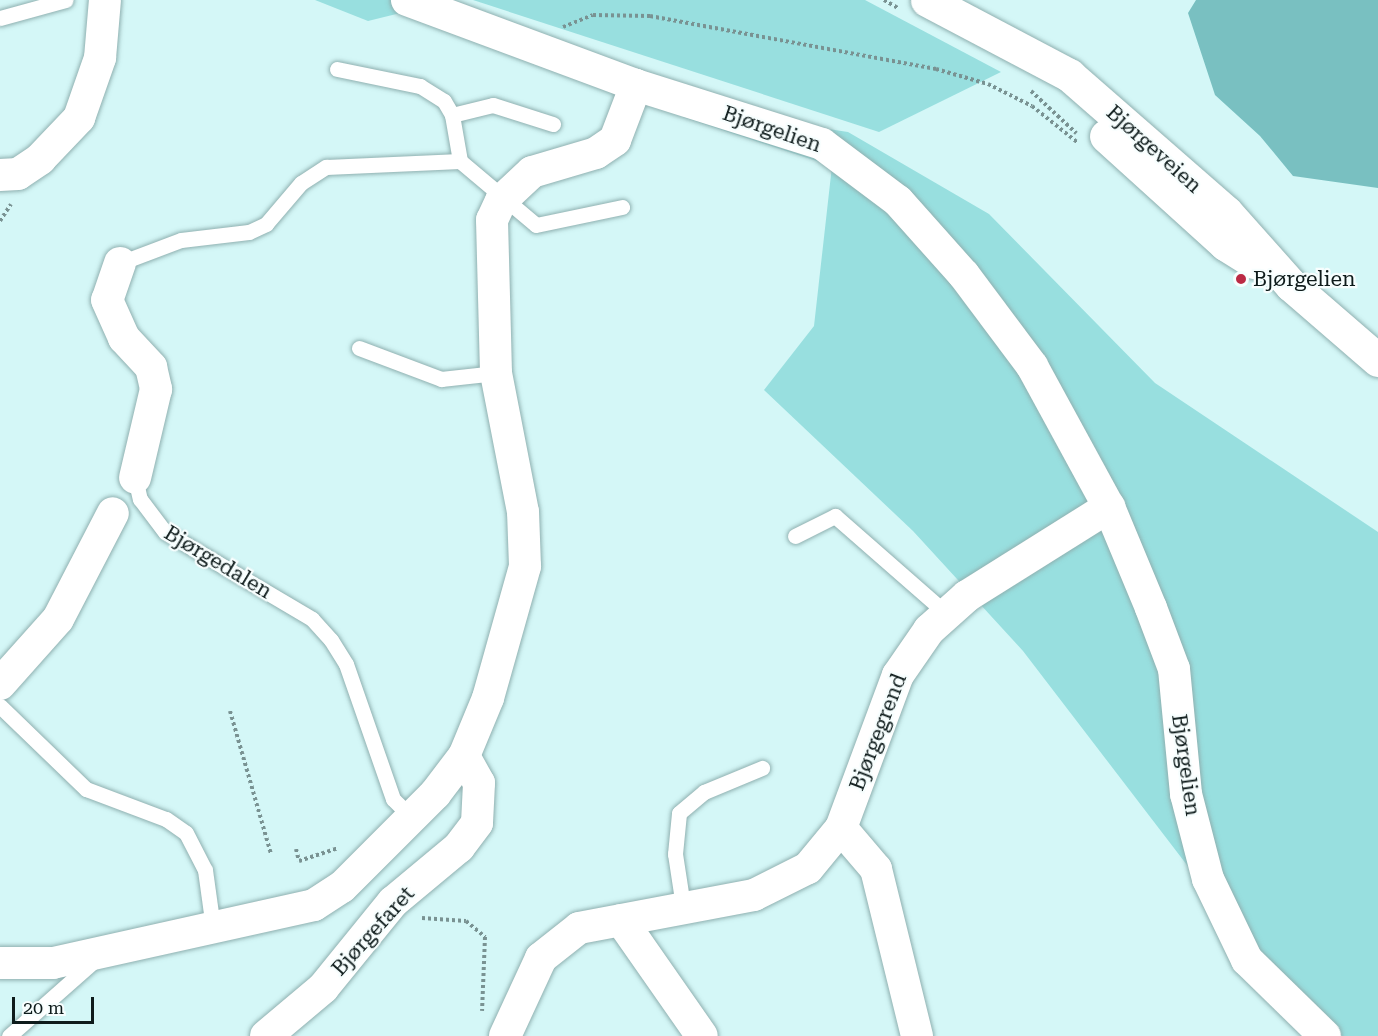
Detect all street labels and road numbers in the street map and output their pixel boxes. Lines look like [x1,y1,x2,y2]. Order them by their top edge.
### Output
street label: Bjørgelien [719,100,825,158]
street label: Bjørgeveien [1101,100,1207,198]
street label: Bjørgedalen [160,520,276,604]
street label: Bjørgegrend [844,670,912,794]
street label: Bjørgelien [1166,712,1206,818]
street label: Bjørgefaret [326,881,420,981]

